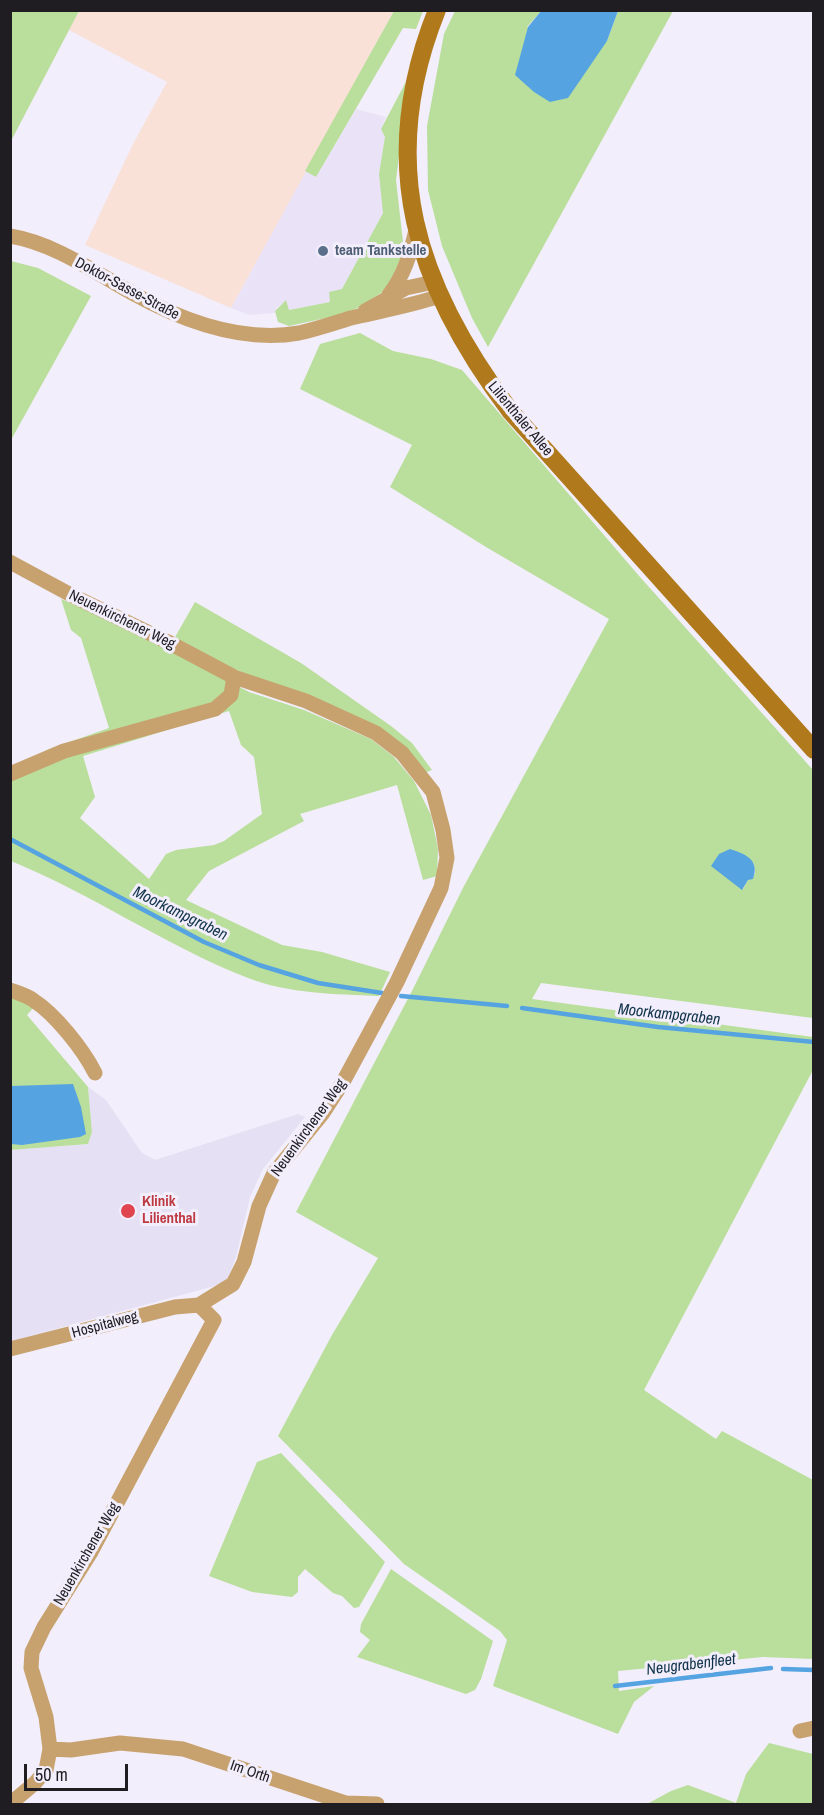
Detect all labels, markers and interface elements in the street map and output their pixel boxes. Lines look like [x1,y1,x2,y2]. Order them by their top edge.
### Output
place label: team Tankstelle [335,242,426,260]
marker: team Tankstelle [316,244,330,258]
street label: Doktor-Sasse-Straße [72,254,182,324]
street label: Lilienthaler Allee [484,378,556,460]
street label: Neuenkirchener Weg [66,586,178,654]
water label: Moorkampgraben [130,883,230,945]
water label: Moorkampgraben [617,1000,721,1030]
street label: Neuenkirchener Weg [268,1076,350,1180]
place label: Klinik Lilienthal [142,1193,196,1228]
marker: Klinik Lilienthal [119,1202,137,1220]
street label: Hospitalweg [70,1308,140,1342]
street label: Neuenkirchener Weg [50,1499,124,1609]
water label: Neugrabenfleet [645,1650,737,1680]
scale bar [27,1752,130,1790]
street label: Im Orth [228,1757,272,1787]
text: 50 m [35,1762,68,1787]

